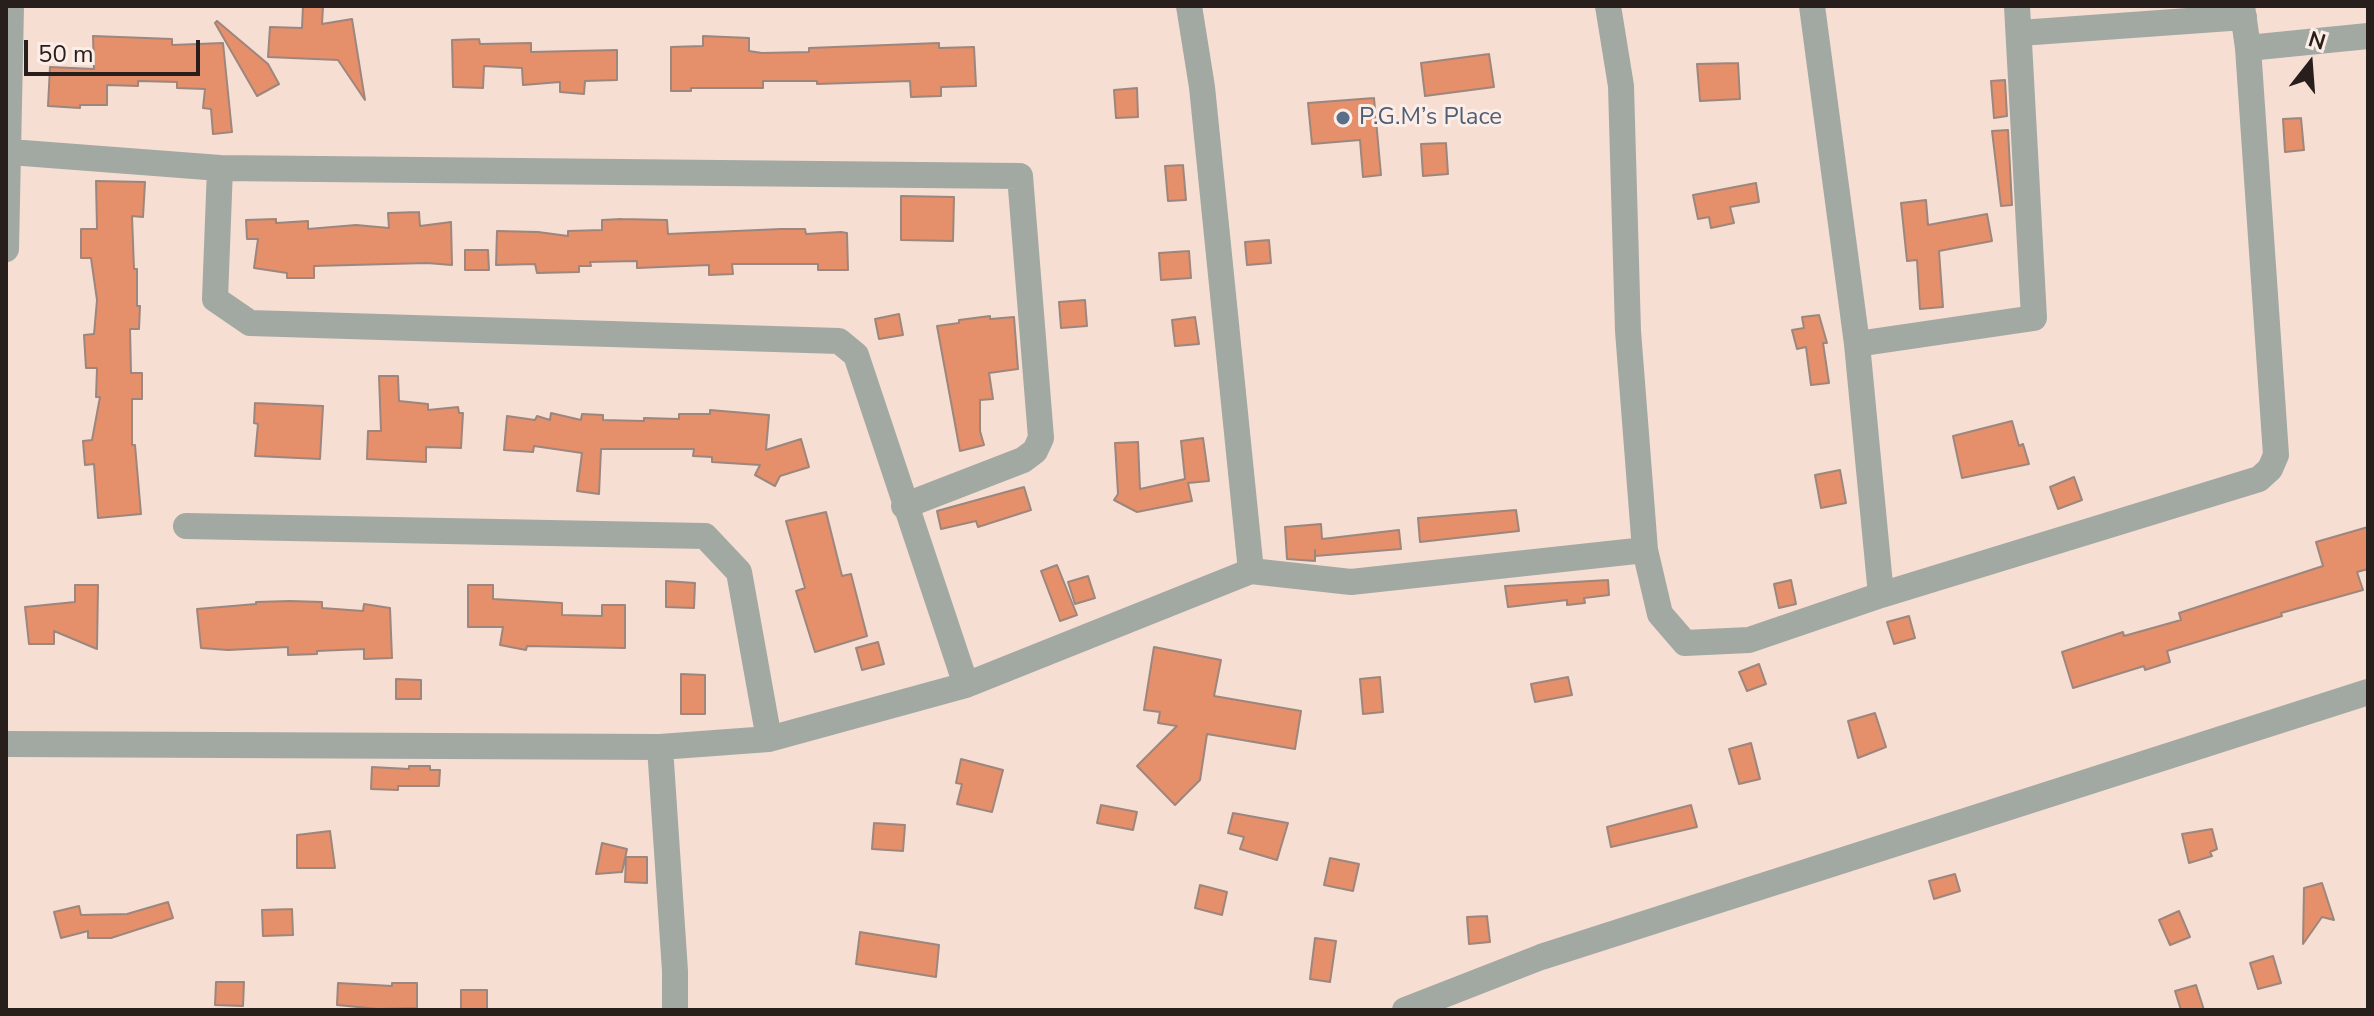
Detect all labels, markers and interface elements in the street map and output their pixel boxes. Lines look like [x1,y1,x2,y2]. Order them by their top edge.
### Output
scale bar [28,24,204,74]
north arrow [2270,24,2350,104]
text: N [2305,24,2329,58]
text: 50 m [38,38,94,70]
place label: P.G.M’s Place [1359,104,1502,132]
marker: P.G.M’s Place [1334,109,1352,127]

